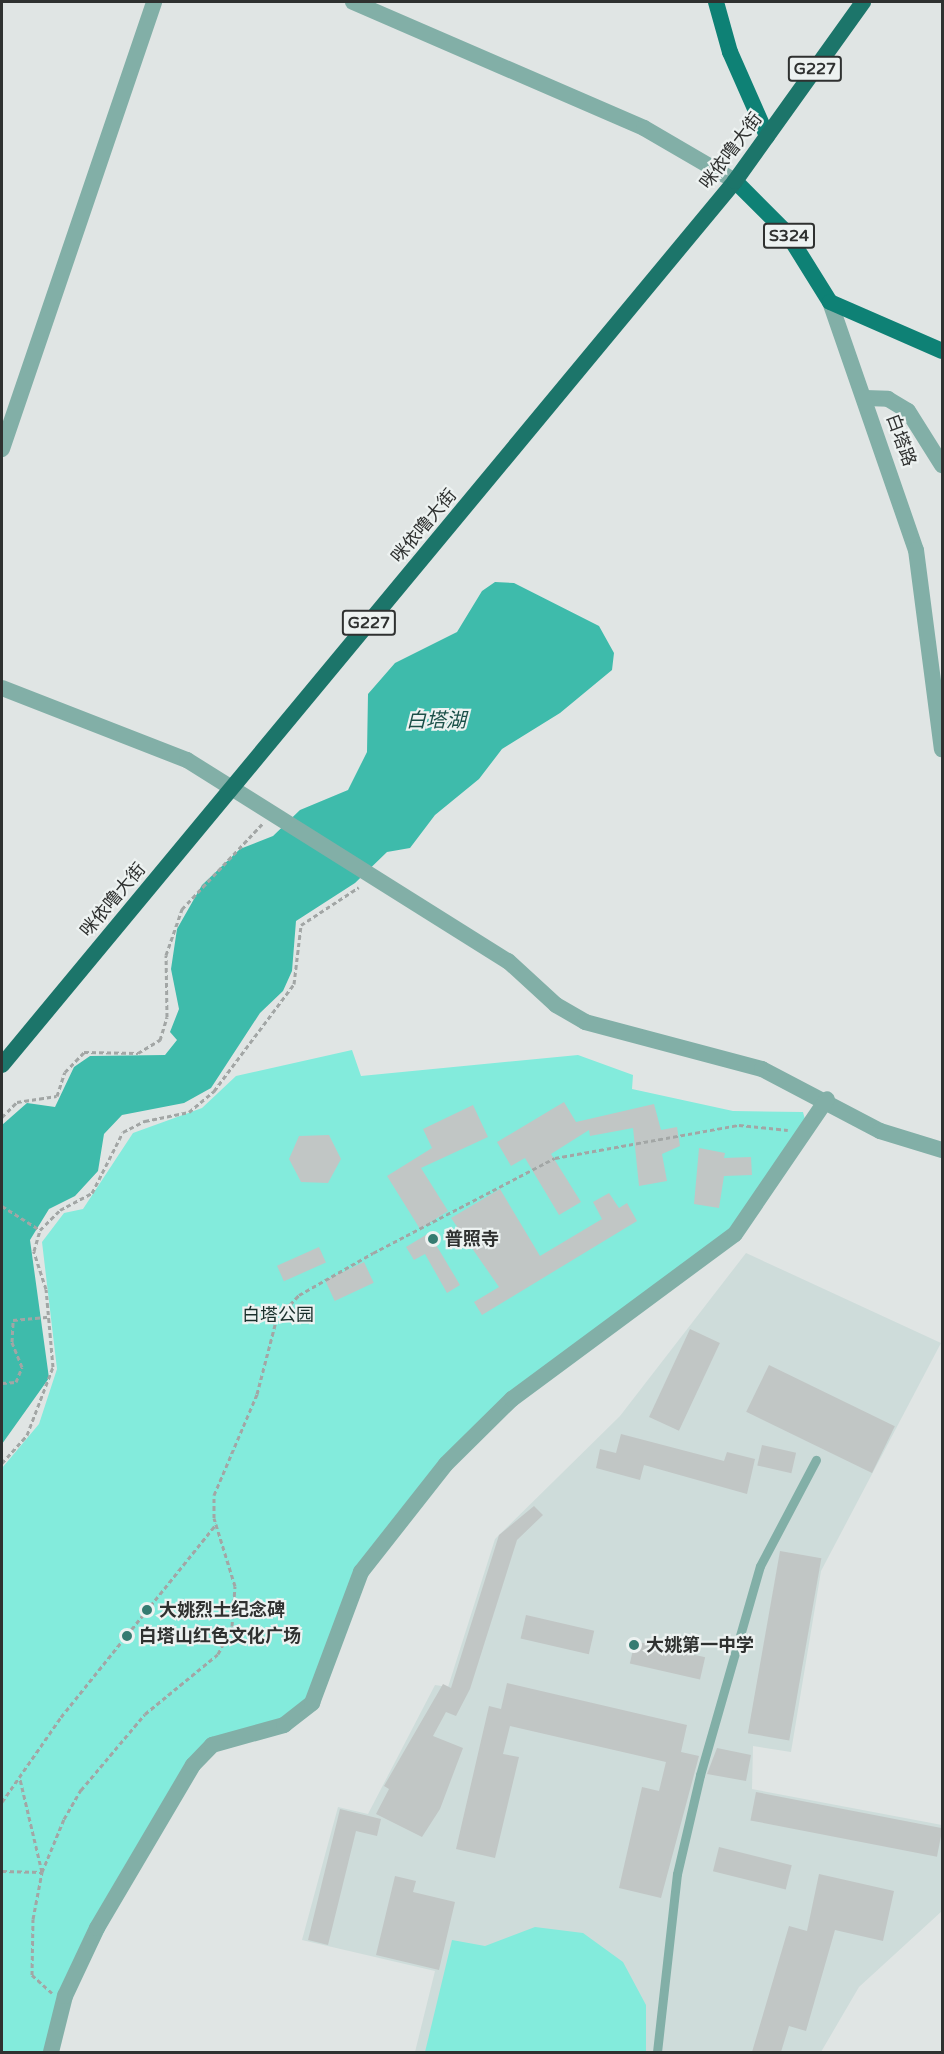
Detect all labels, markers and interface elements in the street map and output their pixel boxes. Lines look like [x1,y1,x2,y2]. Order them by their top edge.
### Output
road number: G227 [786,56,844,82]
street label: 咪依噜大街 [695,109,767,193]
road number: S324 [762,223,816,249]
street label: 白塔路 [882,411,920,469]
street label: 咪依噜大街 [387,485,461,567]
road number: G227 [340,610,398,636]
water label: 白塔湖 [406,709,466,733]
street label: 咪依噜大街 [76,859,150,941]
place label: 普照寺 [445,1228,499,1250]
marker: 普照寺 [426,1232,440,1246]
park label: 白塔公园 [242,1304,314,1326]
place label: 大姚烈士纪念碑 [159,1599,285,1621]
marker: 大姚烈士纪念碑 [140,1603,154,1617]
place label: 白塔山红色文化广场 [139,1625,301,1647]
marker: 白塔山红色文化广场 [120,1629,134,1643]
place label: 大姚第一中学 [646,1634,754,1656]
marker: 大姚第一中学 [627,1638,641,1652]

